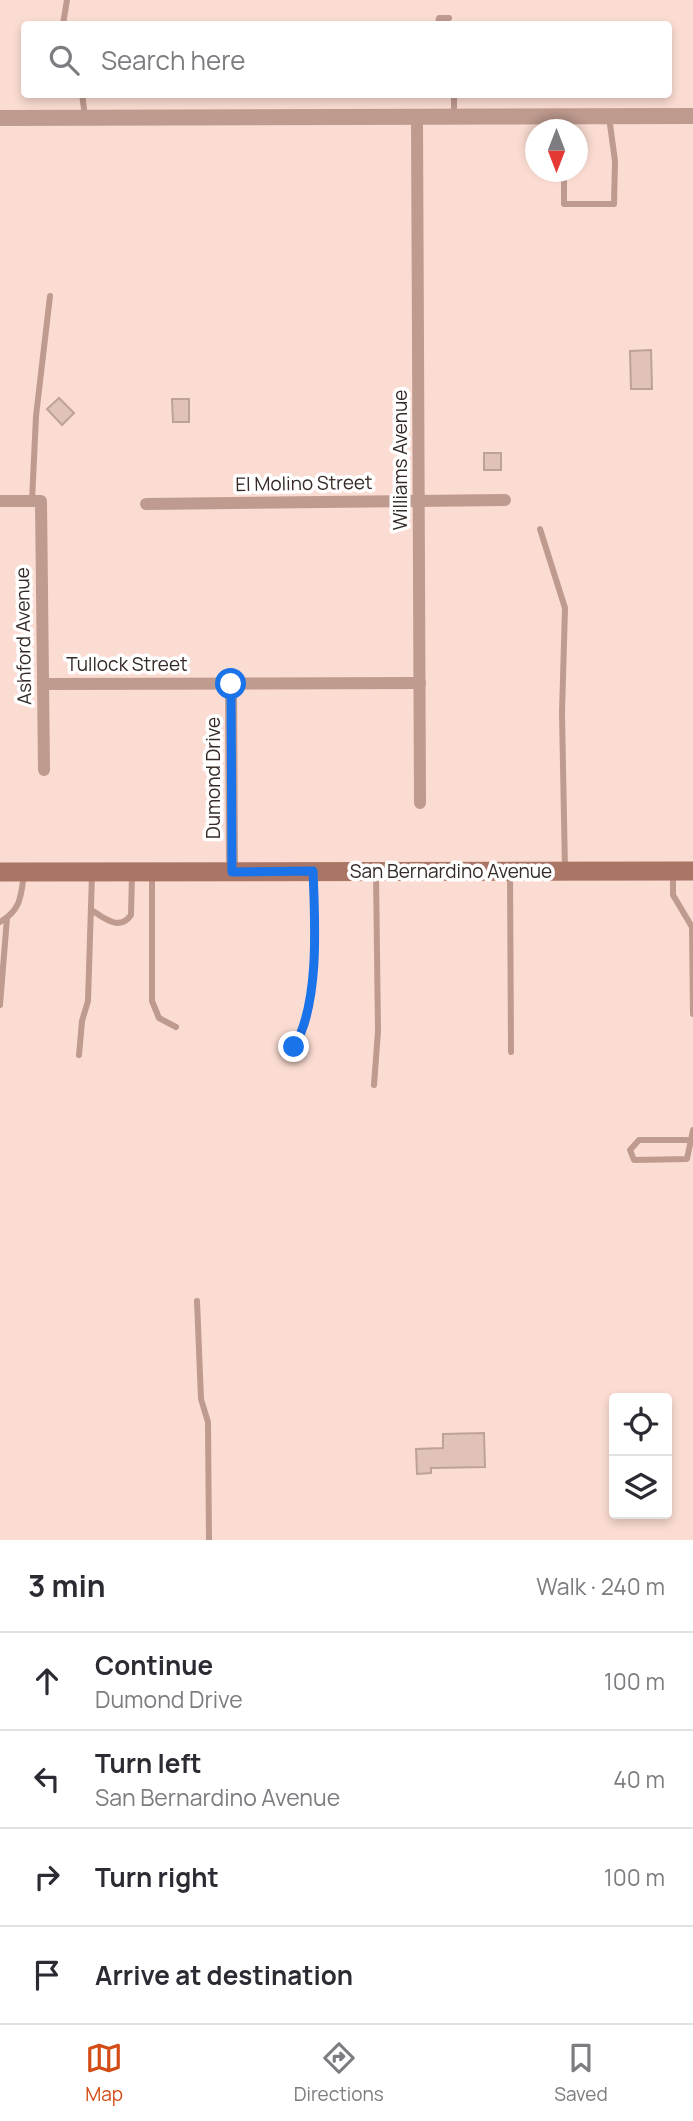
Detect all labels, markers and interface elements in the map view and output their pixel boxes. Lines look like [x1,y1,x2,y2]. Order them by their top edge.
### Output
search box [21,21,672,98]
icon: search [45,41,83,79]
text: Search here [101,42,246,78]
north arrow [525,119,588,182]
street label: Williams Avenue [387,390,413,530]
street label: El Molino Street [235,469,373,497]
street label: Ashford Avenue [9,567,37,705]
street label: Tullock Street [66,651,188,677]
route start [215,668,246,699]
street label: Dumond Drive [200,717,226,839]
street label: San Bernardino Avenue [350,858,552,884]
route end [278,1031,309,1062]
map controls [609,1393,672,1519]
button: locate [609,1393,672,1456]
button: layers [609,1456,672,1519]
text: 3 min [28,1565,106,1606]
text: Walk · 240 m [536,1570,665,1602]
text: Continue [95,1647,213,1683]
icon: ahead [28,1662,66,1700]
text: 100 m [604,1665,665,1697]
text: Dumond Drive [95,1683,243,1715]
text: Turn left [95,1745,202,1781]
icon: left [28,1760,66,1798]
text: 40 m [613,1763,665,1795]
text: San Bernardino Avenue [95,1781,340,1813]
icon: right [28,1858,66,1896]
text: Turn right [95,1859,219,1895]
text: 100 m [604,1861,665,1893]
icon: arrive [28,1956,66,1994]
text: Arrive at destination [95,1957,353,1993]
tab: Map [85,2039,123,2107]
tab: Directions [294,2039,384,2107]
tab: Saved [554,2039,608,2107]

